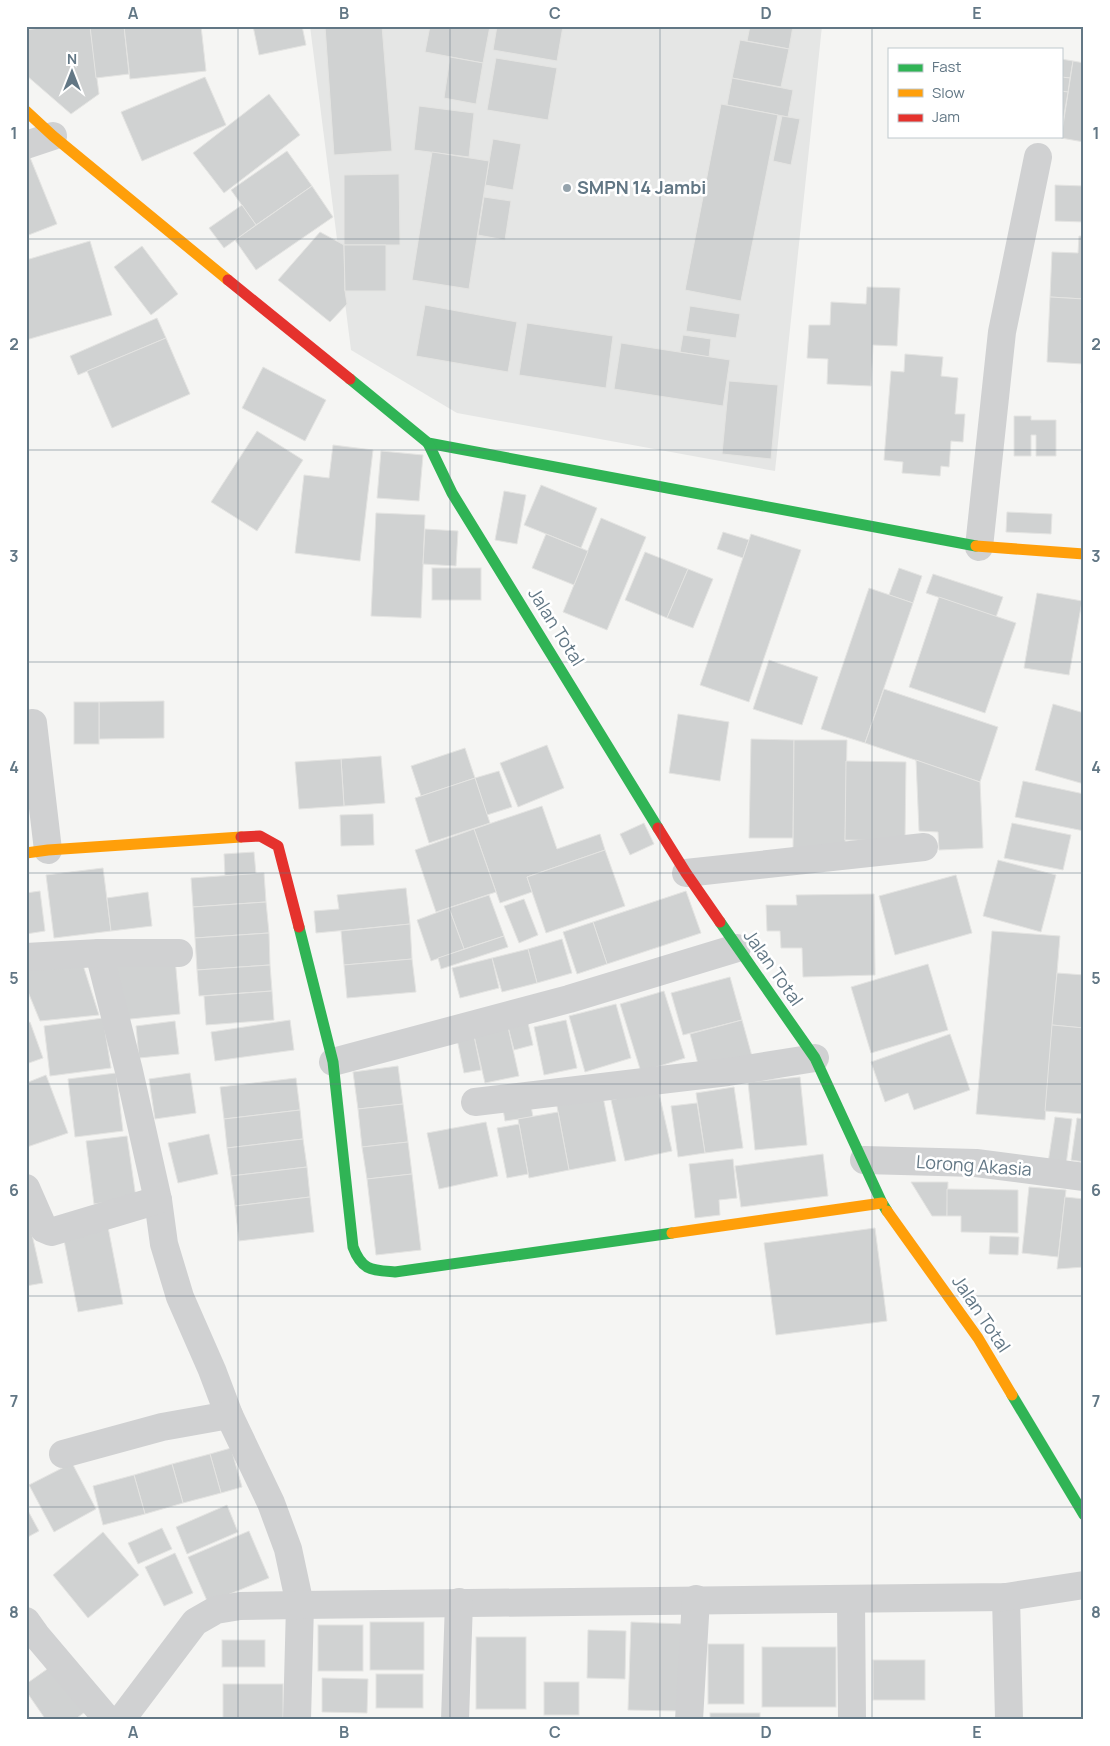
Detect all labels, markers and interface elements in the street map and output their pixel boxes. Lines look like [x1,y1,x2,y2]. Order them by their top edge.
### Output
text: A [128,2,139,24]
text: B [339,2,349,24]
text: C [549,2,561,24]
text: D [760,2,772,24]
text: E [972,2,982,24]
north arrow [48,48,98,98]
legend [888,48,1062,138]
text: N [67,49,77,68]
text: Fast [932,56,961,77]
text: Slow [932,82,965,103]
text: Jam [932,106,960,127]
text: 1 [10,122,18,144]
text: 1 [1092,122,1100,144]
place label: SMPN 14 Jambi [577,175,706,199]
marker: SMPN 14 Jambi [561,182,573,194]
text: 2 [9,333,19,355]
text: 2 [1091,333,1101,355]
text: 3 [9,545,19,567]
text: 3 [1091,545,1101,567]
street label: Jalan Total [523,583,590,670]
text: 4 [9,756,19,778]
text: 4 [1091,756,1101,778]
street label: Jalan Total [739,924,809,1010]
text: 5 [9,967,19,989]
text: 5 [1091,967,1101,989]
street label: Lorong Akasia [916,1149,1033,1181]
text: 6 [9,1179,19,1201]
text: 6 [1091,1179,1101,1201]
street label: Jalan Total [947,1270,1016,1357]
text: 7 [10,1390,18,1412]
text: 7 [1092,1390,1100,1412]
text: 8 [9,1601,19,1623]
text: 8 [1091,1601,1101,1623]
text: A [128,1721,139,1743]
text: B [339,1721,349,1743]
text: C [549,1721,561,1743]
text: D [760,1721,772,1743]
text: E [972,1721,982,1743]

